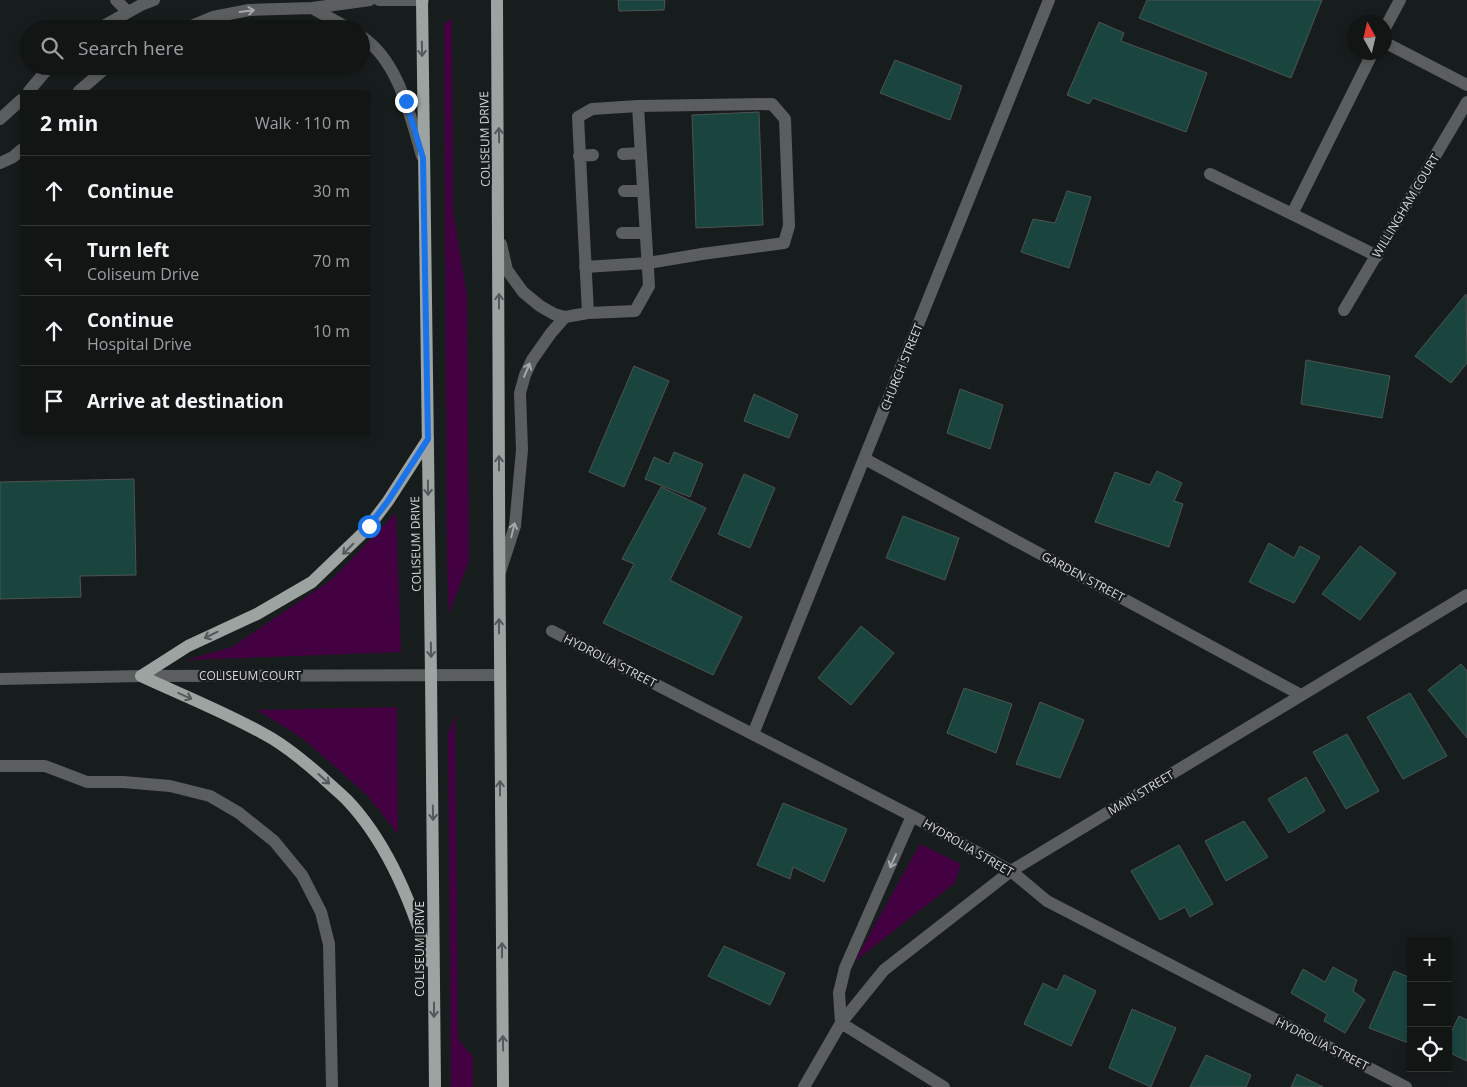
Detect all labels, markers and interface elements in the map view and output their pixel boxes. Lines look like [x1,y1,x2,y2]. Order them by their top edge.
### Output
one-way arrow [239,6,255,16]
north arrow [1347,15,1392,60]
search box [20,20,370,75]
icon: search [38,34,66,62]
text: Search here [78,35,184,61]
one-way arrow [417,40,427,56]
route end [395,90,418,113]
street label: COLISEUM DRIVE [475,91,494,187]
text: 2 min [40,109,98,137]
text: Walk · 110 m [255,112,350,134]
one-way arrow [494,127,503,143]
street label: WILLINGHAM COURT [1368,150,1443,261]
icon: ahead [40,177,68,205]
text: Continue [87,178,174,204]
text: 30 m [313,180,350,202]
text: Turn left [87,237,169,263]
icon: left [40,247,68,275]
text: 70 m [313,250,350,272]
text: Coliseum Drive [87,263,199,285]
one-way arrow [494,293,504,310]
text: Continue [87,307,174,333]
icon: ahead [40,317,68,345]
text: 10 m [313,320,350,342]
street label: CHURCH STREET [876,320,927,413]
text: Hospital Drive [87,333,192,355]
one-way arrow [523,363,533,378]
icon: arrive [40,387,68,415]
text: Arrive at destination [87,388,284,414]
one-way arrow [494,456,504,472]
one-way arrow [424,480,433,496]
street label: COLISEUM DRIVE [406,496,425,592]
route start [358,515,381,538]
one-way arrow [509,523,518,539]
one-way arrow [341,543,354,555]
street label: GARDEN STREET [1039,548,1128,606]
one-way arrow [494,618,504,634]
one-way arrow [204,630,219,640]
street label: HYDROLIA STREET [561,630,660,691]
one-way arrow [426,642,436,658]
street label: COLISEUM COURT [199,667,301,684]
one-way arrow [177,692,192,702]
street label: MAIN STREET [1104,766,1177,819]
one-way arrow [317,773,330,785]
one-way arrow [495,780,505,796]
one-way arrow [428,804,438,821]
street label: HYDROLIA STREET [920,815,1017,881]
one-way arrow [887,853,897,868]
street label: COLISEUM DRIVE [411,901,428,997]
map controls [1407,937,1452,1072]
button: + [1407,937,1452,982]
one-way arrow [497,943,507,959]
button: − [1407,982,1452,1027]
one-way arrow [429,1002,439,1018]
street label: HYDROLIA STREET [1273,1013,1372,1074]
button: locate [1407,1027,1452,1072]
one-way arrow [498,1035,507,1051]

